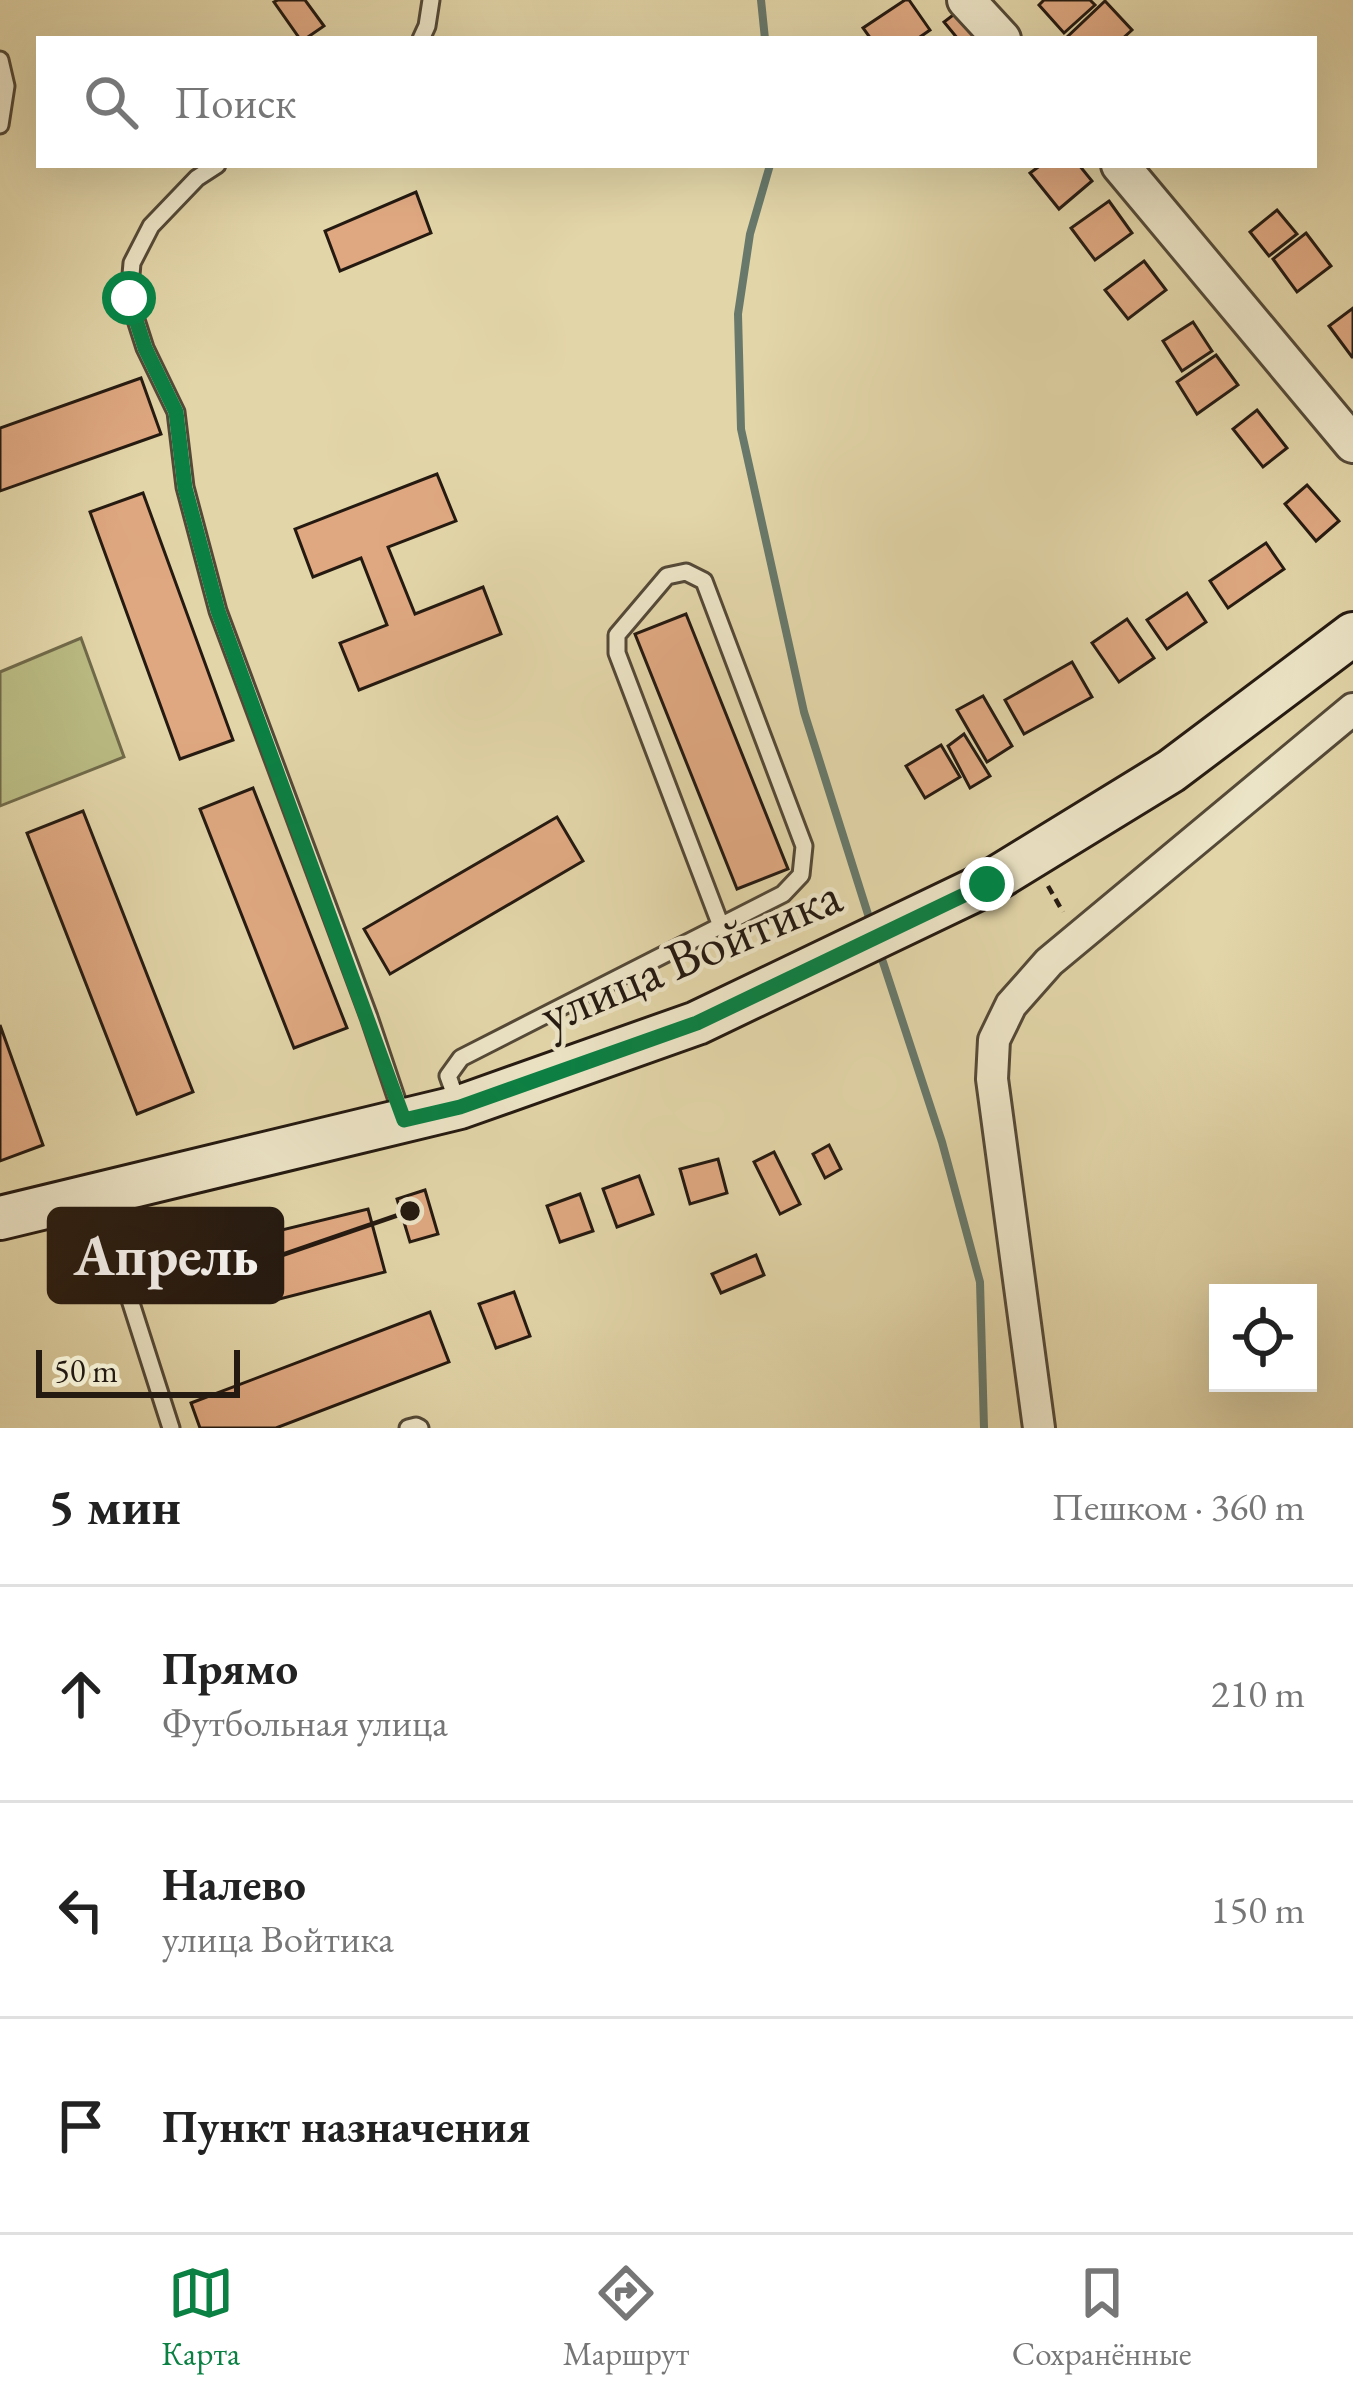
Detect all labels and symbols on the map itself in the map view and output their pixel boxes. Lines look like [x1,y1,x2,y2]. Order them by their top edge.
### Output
route start [102,271,156,325]
route end [960,857,1014,911]
street label: улица Войтика [529,859,852,1049]
callout: Апрель [49,1209,282,1302]
text: Апрель [72,1218,259,1292]
scale bar [36,1344,240,1397]

